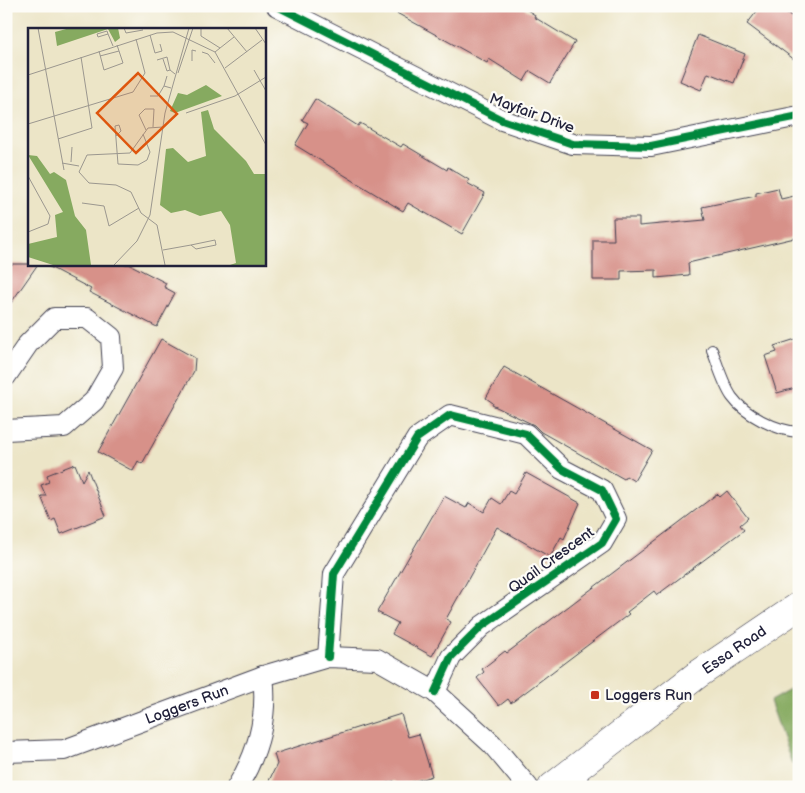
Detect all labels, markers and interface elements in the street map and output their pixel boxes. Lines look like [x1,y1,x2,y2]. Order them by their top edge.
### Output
inset map [28,28,265,265]
street label: Mayfair Drive [487,89,577,138]
street label: Quail Crescent [505,523,598,598]
street label: Essa Road [699,622,770,679]
street label: Loggers Run [143,681,231,729]
place label: Loggers Run [605,686,692,705]
marker: Loggers Run [589,689,601,701]

